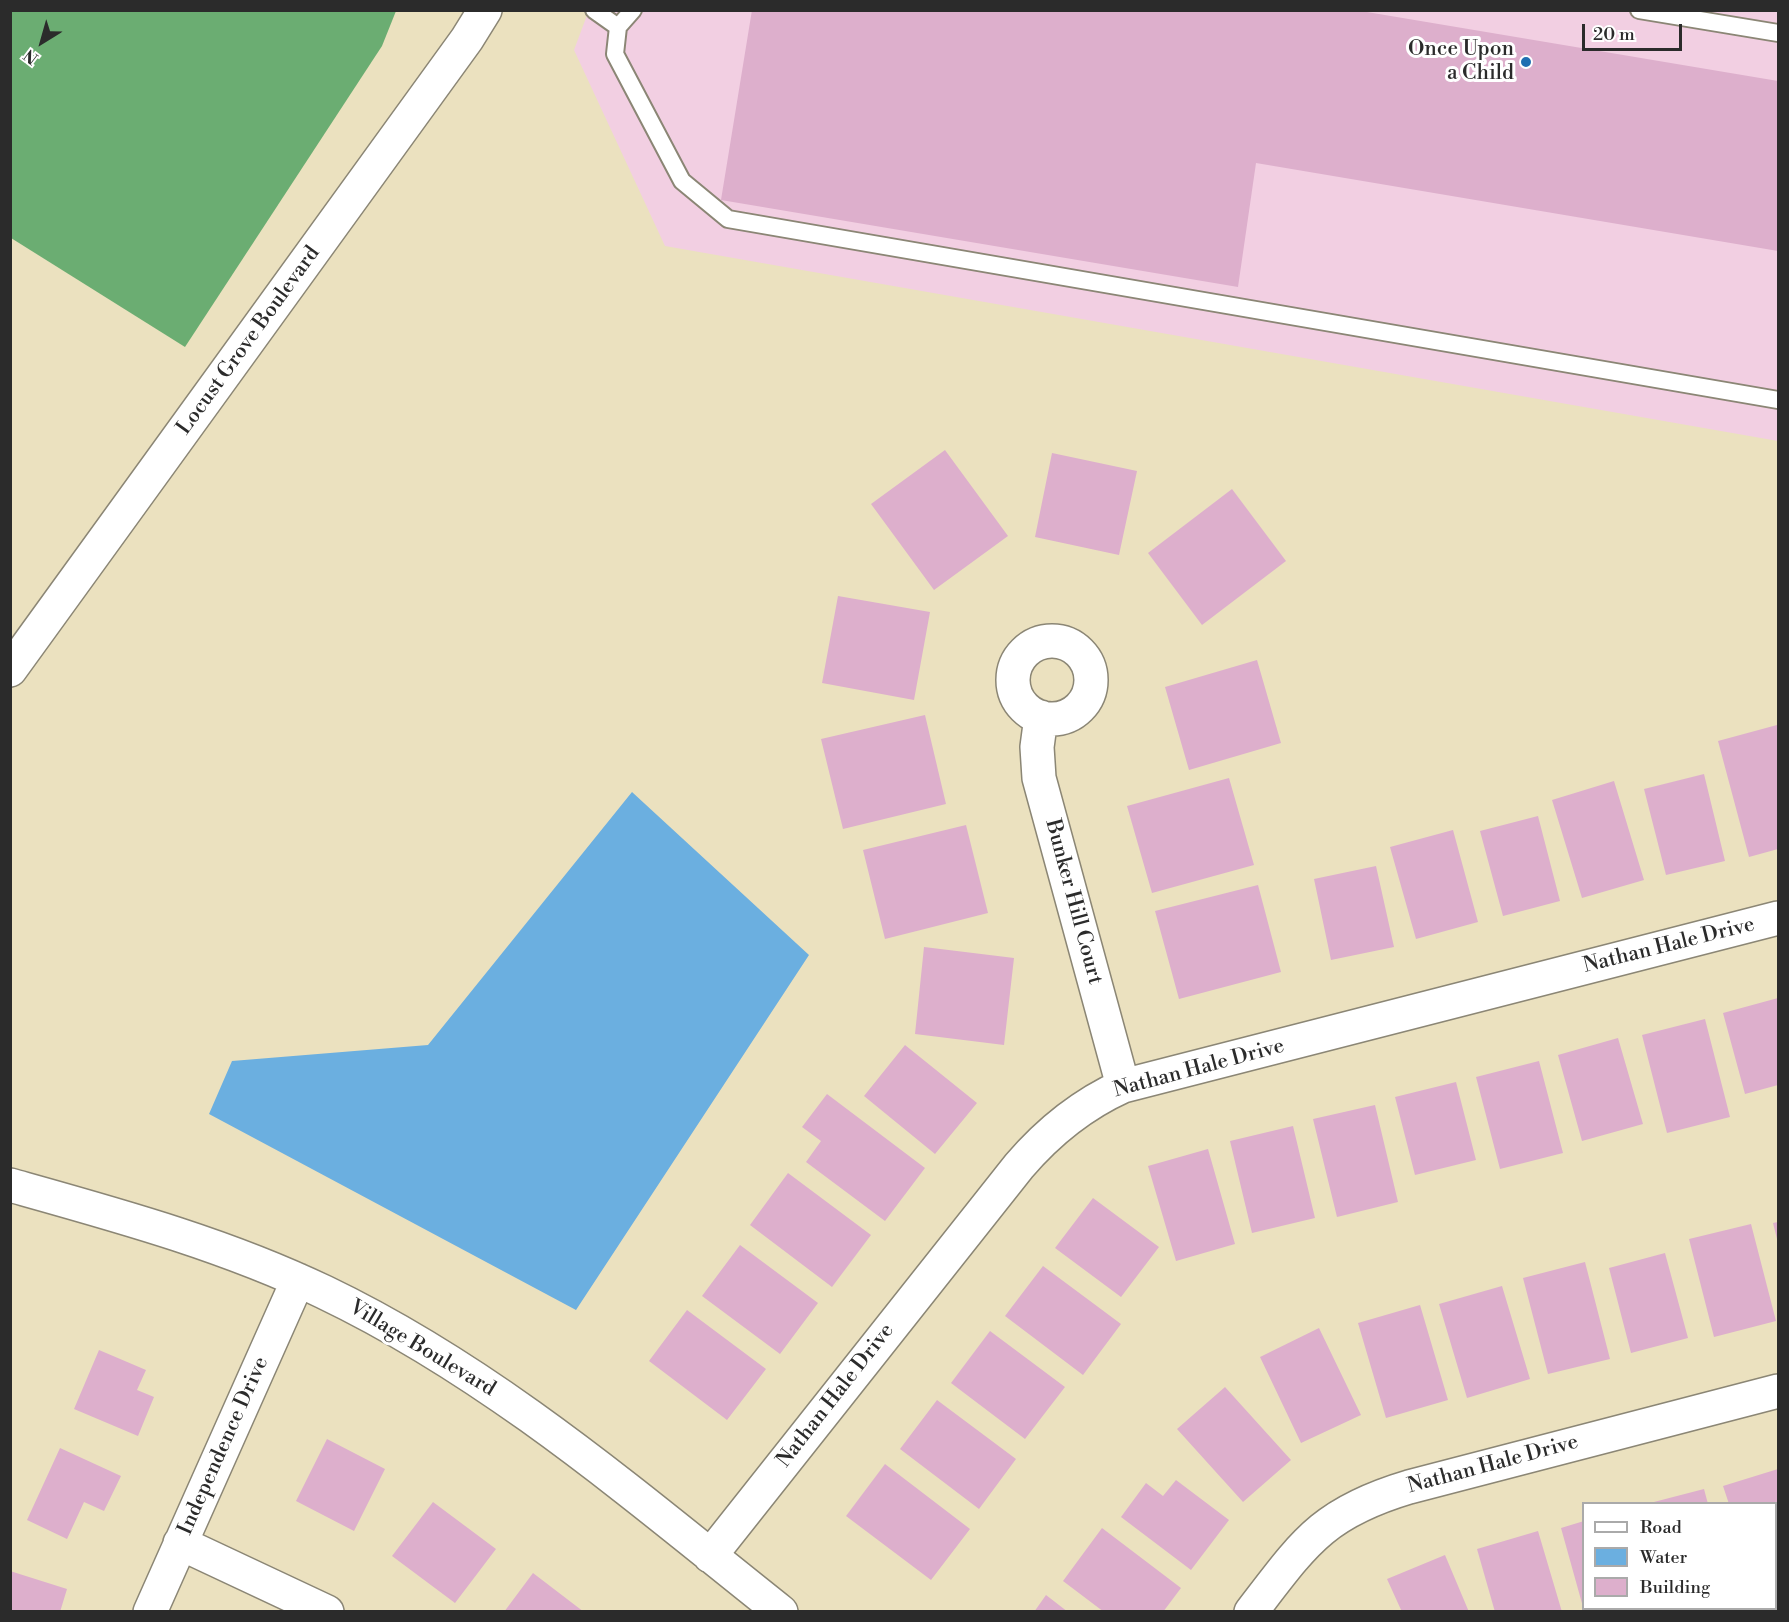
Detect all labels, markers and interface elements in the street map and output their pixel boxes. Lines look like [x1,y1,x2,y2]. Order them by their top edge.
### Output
north arrow [12,12,72,72]
scale bar [1585,12,1686,50]
text: 20 m [1593,23,1635,46]
place label: Once Upon a Child [1408,37,1514,87]
text: N [20,45,42,68]
marker: Once Upon a Child [1519,55,1533,69]
street label: Locust Grove Boulevard [172,242,326,440]
street label: Bunker Hill Court [1039,817,1107,987]
street label: Nathan Hale Drive [1581,913,1757,979]
street label: Nathan Hale Drive [1111,1034,1287,1104]
street label: Village Boulevard [344,1295,500,1403]
street label: Nathan Hale Drive [772,1319,900,1473]
street label: Independence Drive [173,1353,275,1539]
street label: Nathan Hale Drive [1405,1430,1581,1500]
legend [1582,1502,1777,1610]
text: Road [1640,1516,1682,1539]
text: Water [1640,1546,1687,1569]
text: Building [1640,1576,1710,1599]

